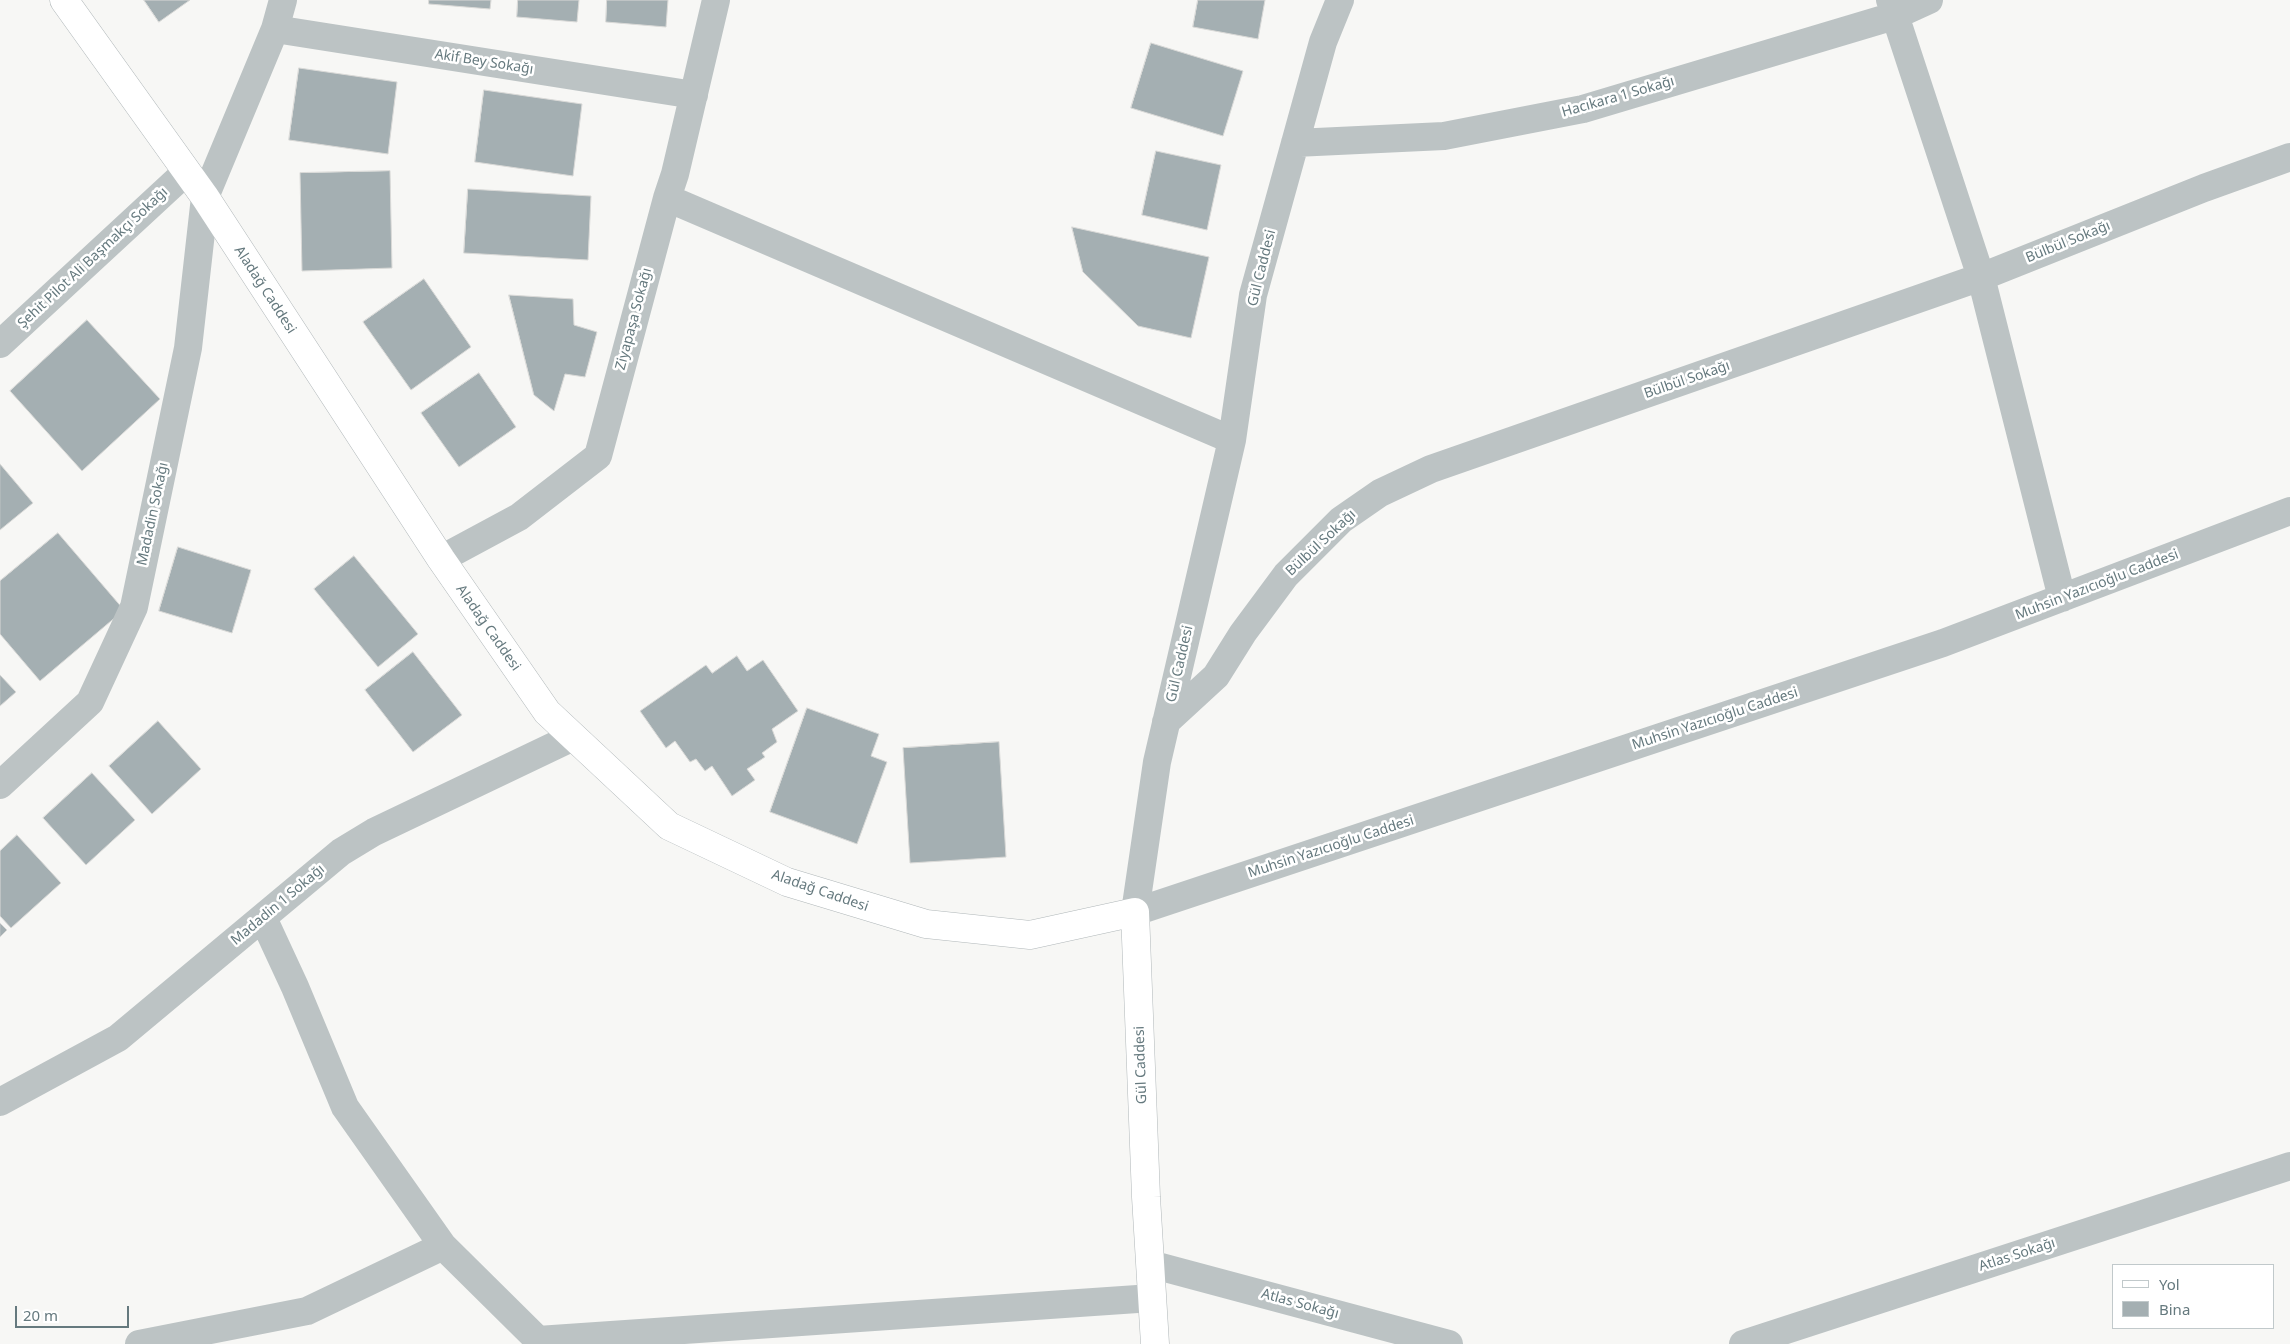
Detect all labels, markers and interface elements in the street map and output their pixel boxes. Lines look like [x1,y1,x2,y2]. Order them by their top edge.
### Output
street label: Akif Bey Sokağı [433,46,535,78]
street label: Hacıkara 1 Sokağı [1560,73,1676,121]
street label: Şehit Pilot Ali Başmakçı Sokağı [15,184,171,332]
street label: Bülbül Sokağı [2023,217,2113,267]
street label: Gül Caddesi [1244,228,1280,308]
street label: Aladağ Caddesi [230,243,300,337]
street label: Ziyapaşa Sokağı [612,266,656,372]
street label: Bülbül Sokağı [1642,357,1732,403]
street label: Madadin Sokağı [134,461,172,567]
street label: Bülbül Sokağı [1283,506,1359,580]
street label: Muhsin Yazıcıoğlu Caddesi [2013,546,2181,624]
street label: Aladağ Caddesi [452,582,524,674]
street label: Gül Caddesi [1163,624,1197,704]
street label: Muhsin Yazıcıoğlu Caddesi [1630,684,1800,754]
street label: Muhsin Yazıcıoğlu Caddesi [1246,812,1416,882]
street label: Madadin 1 Sokağı [228,861,328,949]
street label: Aladağ Caddesi [769,867,871,915]
street label: Gül Caddesi [1131,1026,1151,1104]
street label: Atlas Sokağı [1977,1235,2057,1275]
legend [2112,1264,2275,1329]
text: Yol [2159,1274,2180,1294]
street label: Atlas Sokağı [1259,1286,1341,1322]
scale bar [18,1296,131,1328]
text: Bina [2159,1299,2190,1319]
text: 20 m [23,1305,58,1325]

